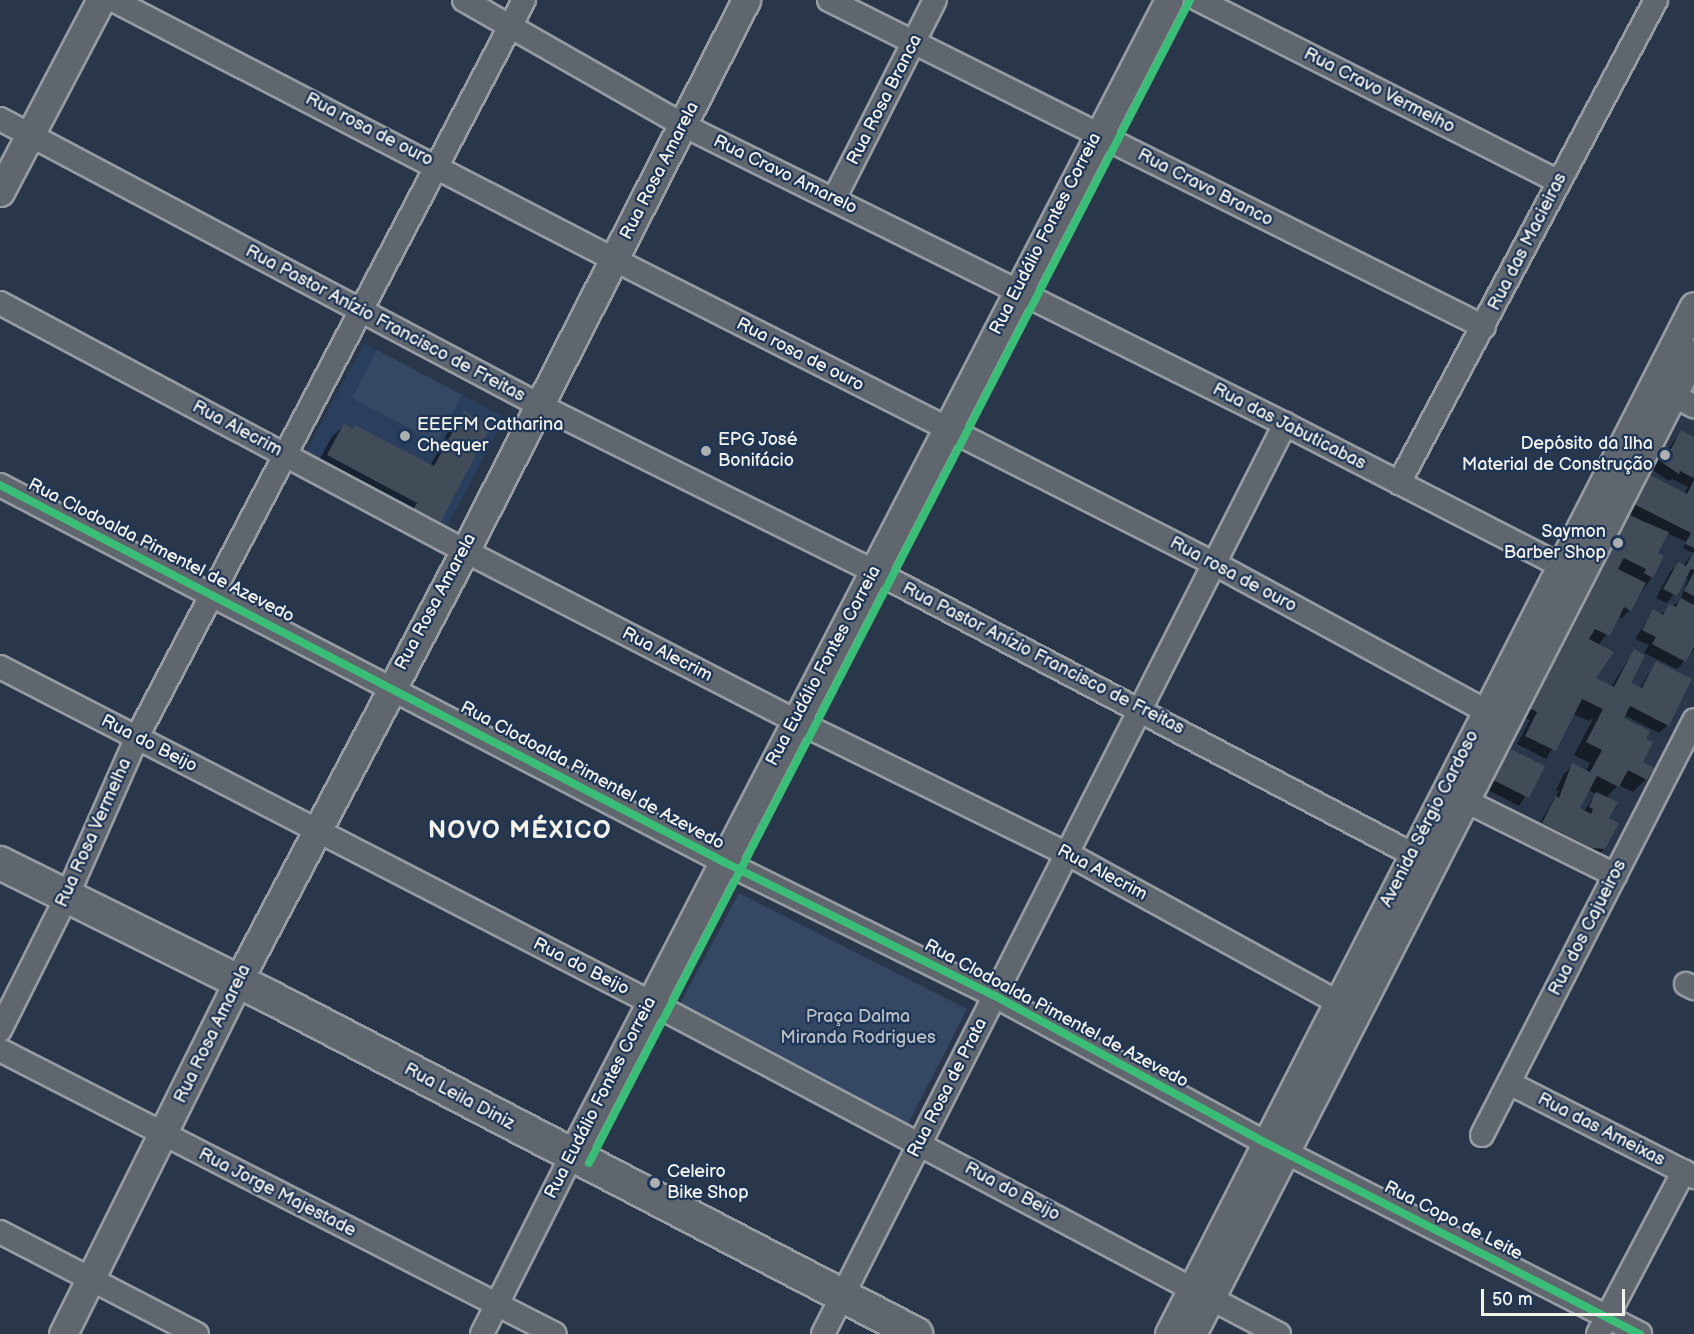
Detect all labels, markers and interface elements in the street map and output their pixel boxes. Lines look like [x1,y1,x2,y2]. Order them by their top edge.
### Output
street label: Rua Rosa Branca [843,31,927,169]
street label: Rua Cravo Vermelho [1300,43,1458,139]
street label: Rua rosa de ouro [302,88,436,172]
street label: Rua Rosa Amarela [616,98,704,244]
street label: Rua Eudálio Fontes Correia [986,129,1106,339]
street label: Rua Cravo Amarelo [709,131,861,219]
street label: Rua Cravo Branco [1134,145,1276,231]
street label: Rua das Macieiras [1484,169,1572,315]
street label: Rua Pastor Anízio Francisco de Freitas [241,241,529,407]
street label: Rua rosa de ouro [733,313,867,397]
street label: Rua das Jabuticabas [1208,379,1370,475]
street label: Rua Alecrim [188,396,286,462]
place label: EEEFM Catharina Chequer [417,415,563,458]
marker: EEEFM Catharina Chequer [398,429,412,443]
place label: EPG José Bonifácio [718,430,799,472]
place label: Depósito da Ilha Material de Construção [1462,434,1653,476]
marker: EPG José Bonifácio [699,444,713,458]
marker: Depósito da Ilha Material de Construção [1658,448,1672,462]
street label: Rua Clodoalda Pimentel de Azevedo [24,474,298,628]
place label: Saymon Barber Shop [1503,522,1606,564]
street label: Rua Rosa Amarela [391,530,481,674]
street label: Rua rosa de ouro [1166,532,1300,618]
marker: Saymon Barber Shop [1611,536,1625,550]
street label: Rua Eudálio Fontes Correia [762,562,886,770]
street label: Rua Pastor Anízio Francisco de Freitas [898,578,1188,740]
street label: Rua Alecrim [618,623,716,687]
street label: Rua Clodoalda Pimentel de Azevedo [456,697,728,855]
street label: Rua do Beijo [97,711,201,777]
street label: Avenida Sérgio Cardoso [1376,727,1484,911]
street label: Rua Rosa Vermelha [51,755,137,911]
district label: NOVO MÉXICO [428,817,612,845]
street label: Rua Alecrim [1053,840,1151,906]
street label: Rua dos Cajueiros [1544,856,1632,1000]
street label: Rua do Beijo [529,934,633,1000]
street label: Rua Clodoalda Pimentel de Azevedo [920,935,1192,1093]
street label: Rua Rosa Amarela [170,961,256,1107]
street label: Rua Eudálio Fontes Correia [541,993,661,1203]
park label: Praça Dalma Miranda Rodrigues [780,1007,936,1050]
street label: Rua Rosa de Prata [904,1015,992,1161]
street label: Rua Leila Diniz [400,1059,518,1135]
street label: Rua das Ameixas [1534,1089,1668,1171]
street label: Rua Jorge Majestade [194,1144,360,1242]
street label: Rua do Beijo [961,1158,1063,1226]
place label: Celeiro Bike Shop [667,1162,749,1204]
marker: Celeiro Bike Shop [648,1176,662,1190]
street label: Rua Copo de Leite [1380,1177,1526,1265]
scale bar [1484,1277,1628,1315]
text: 50 m [1492,1289,1533,1310]

